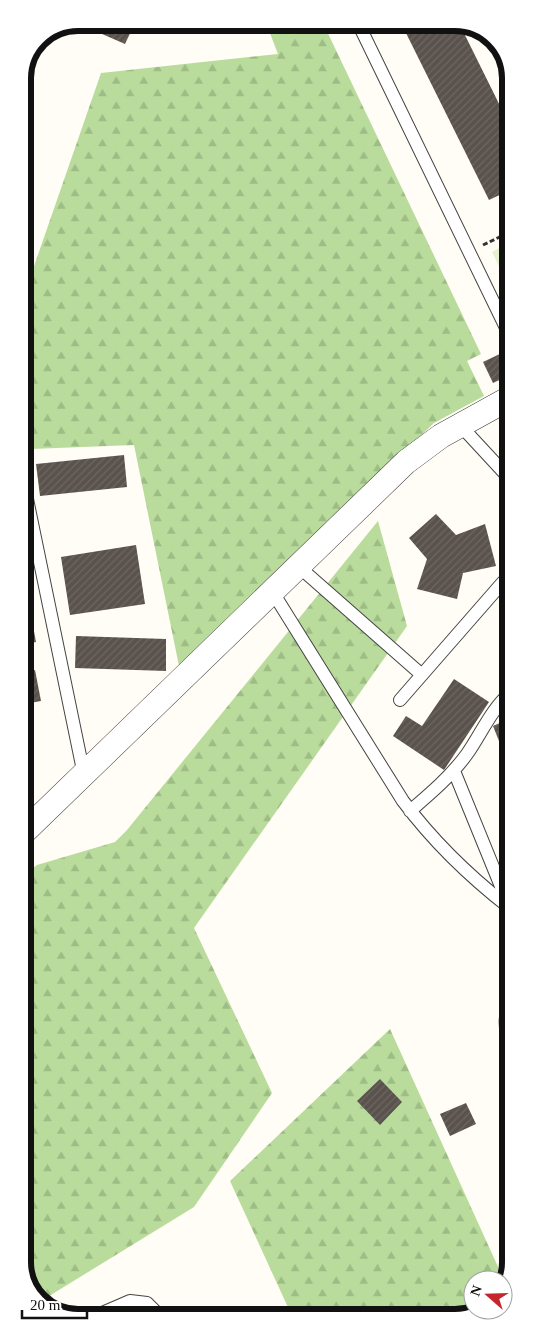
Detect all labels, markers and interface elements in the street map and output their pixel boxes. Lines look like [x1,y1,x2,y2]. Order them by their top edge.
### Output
north arrow [463,1270,513,1320]
text: N [467,1283,485,1298]
scale bar [22,1288,88,1320]
text: 20 m [30,1297,61,1313]

